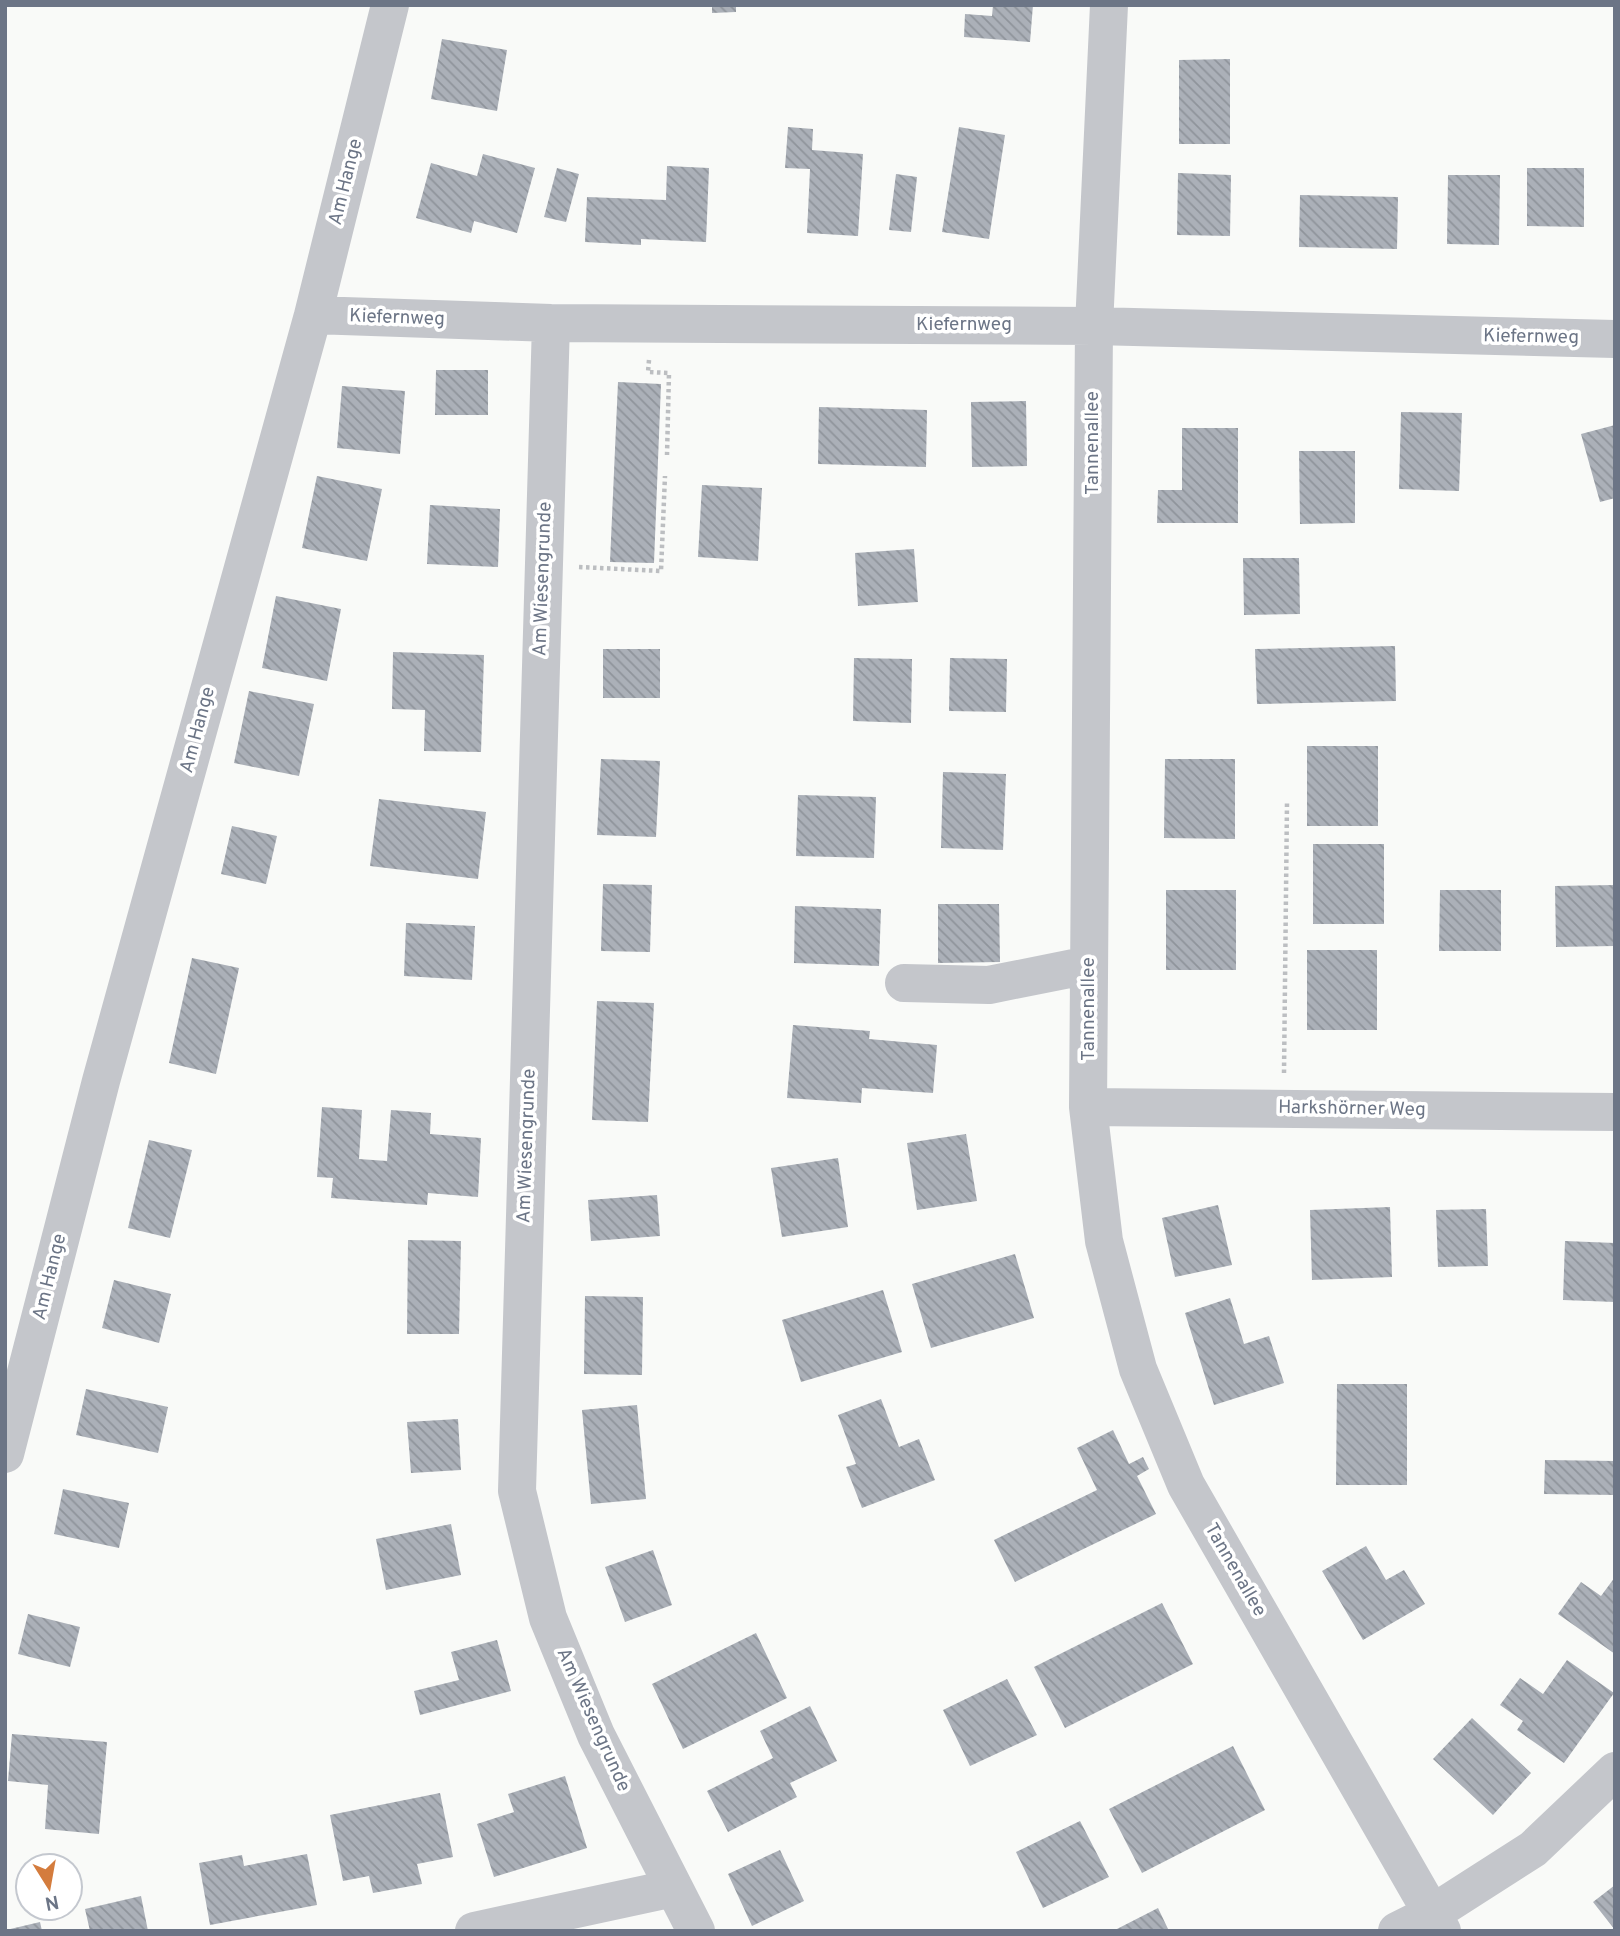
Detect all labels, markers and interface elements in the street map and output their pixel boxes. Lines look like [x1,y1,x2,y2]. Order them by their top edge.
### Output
street label: Am Hange [324,136,368,228]
street label: Kiefernweg [349,304,445,332]
street label: Kiefernweg [916,313,1012,337]
street label: Kiefernweg [1483,324,1579,350]
street label: Tannenallee [1081,391,1105,495]
street label: Am Wiesengrunde [528,501,558,657]
street label: Am Hange [175,684,221,776]
street label: Tannenallee [1077,957,1101,1061]
street label: Am Wiesengrunde [512,1068,542,1224]
street label: Harkshörner Weg [1278,1096,1426,1122]
street label: Am Hange [28,1231,72,1323]
street label: Tannenallee [1199,1519,1271,1621]
street label: Am Wiesengrunde [551,1644,635,1796]
north arrow [14,1852,84,1922]
text: N [43,1889,61,1915]

